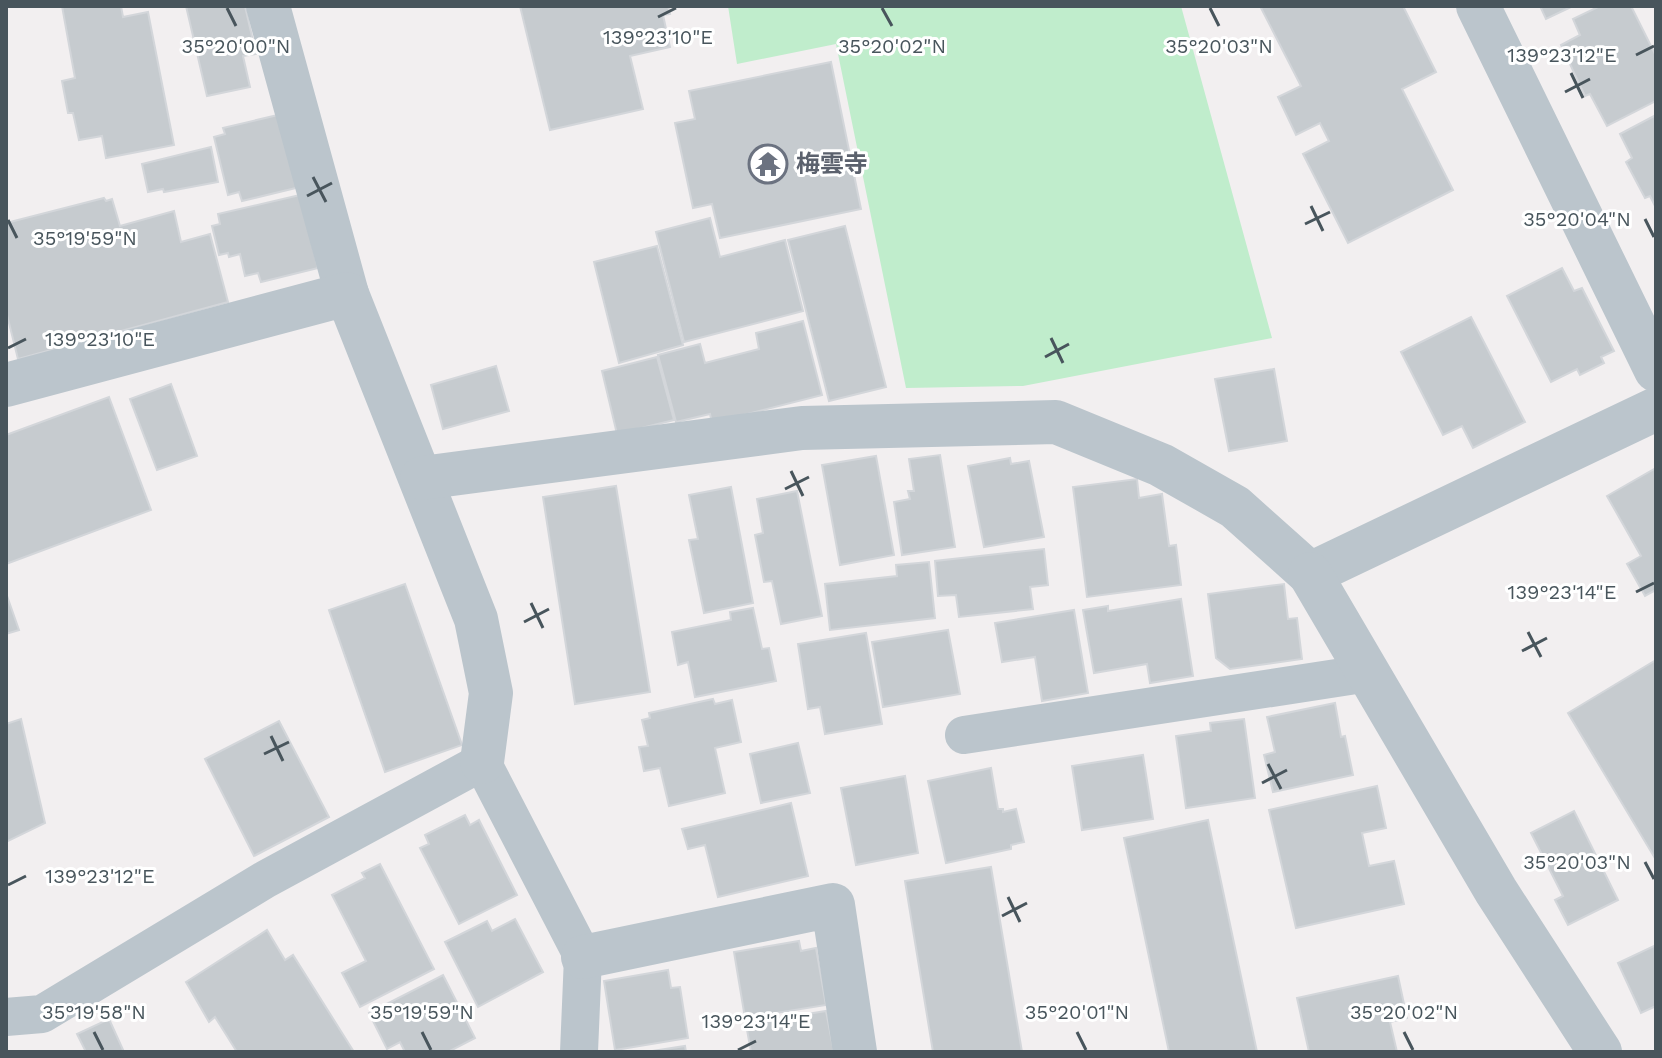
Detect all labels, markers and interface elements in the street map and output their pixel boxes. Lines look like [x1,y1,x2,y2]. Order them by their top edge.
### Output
text: 139°23'10"E [603,25,713,49]
text: 35°20'00"N [182,34,290,58]
text: 35°20'02"N [838,34,946,58]
text: 35°20'03"N [1165,34,1273,58]
text: 139°23'12"E [1507,43,1617,67]
temple icon: 梅雲寺 [747,143,789,185]
place label: 梅雲寺 [796,150,868,178]
text: 35°20'04"N [1523,207,1631,231]
text: 35°19'59"N [33,226,137,250]
text: 139°23'10"E [45,327,155,351]
text: 139°23'14"E [1508,580,1616,604]
text: 35°20'03"N [1523,850,1631,874]
text: 139°23'12"E [45,864,155,888]
text: 35°19'58"N [42,1000,146,1024]
text: 35°19'59"N [370,1000,474,1024]
text: 35°20'01"N [1025,1000,1129,1024]
text: 35°20'02"N [1350,1000,1458,1024]
text: 139°23'14"E [702,1009,810,1033]

